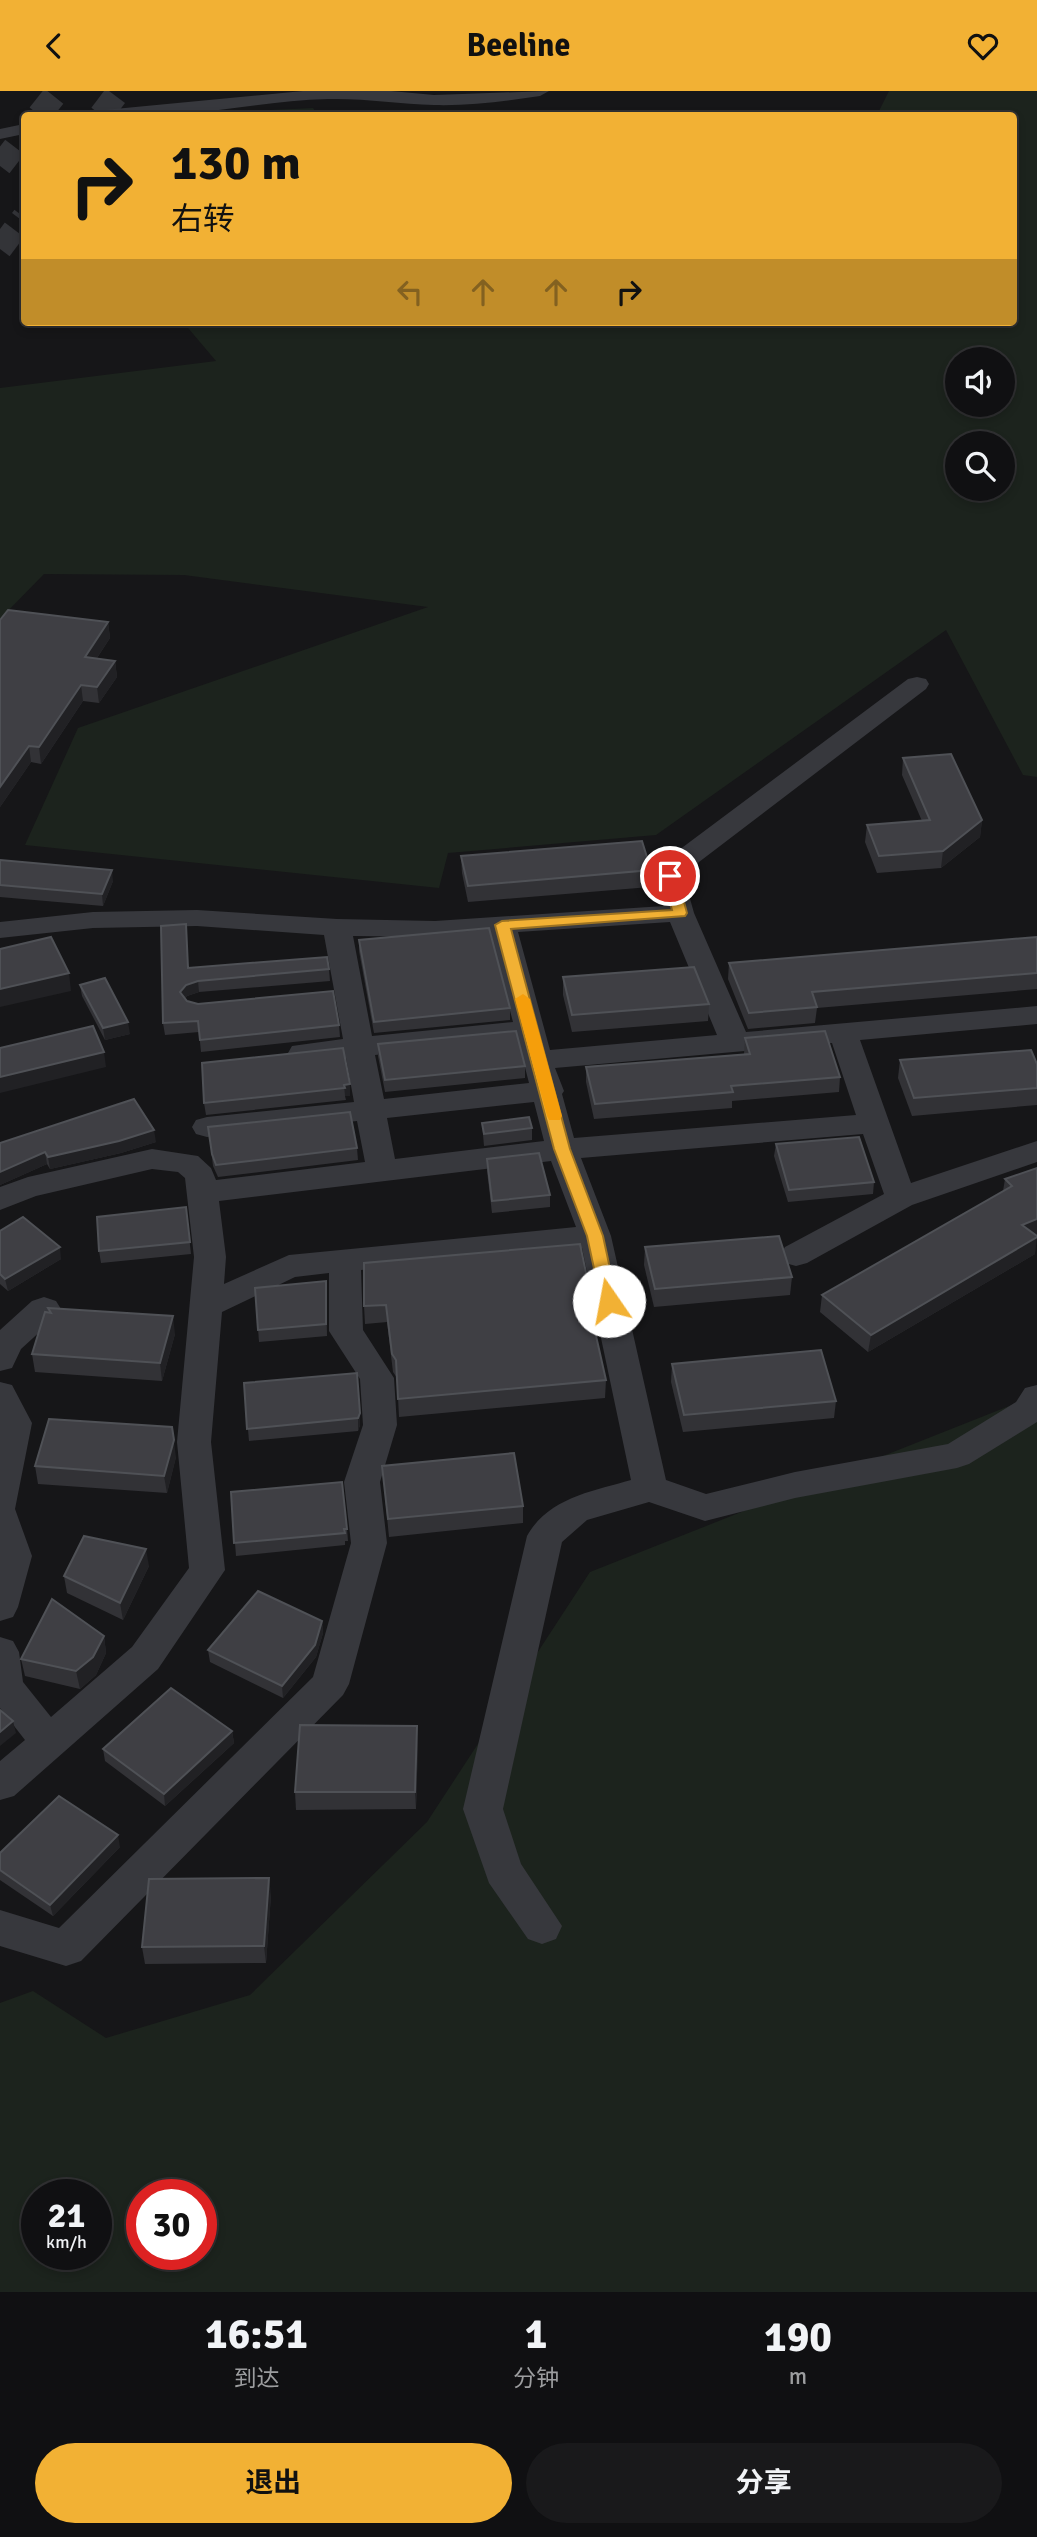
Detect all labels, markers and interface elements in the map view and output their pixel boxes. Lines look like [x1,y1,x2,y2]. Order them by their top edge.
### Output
text: Beeline [467,26,570,65]
icon: back [35,27,73,65]
icon: heart [964,27,1002,65]
text: 130 m [171,133,301,193]
icon: right [56,140,147,231]
text: 右转 [171,200,235,239]
icon: left [391,273,429,311]
icon: ahead [464,273,502,311]
icon: ahead [537,273,575,311]
icon: right [610,273,648,311]
map controls [945,347,1015,501]
button: sound [945,347,1015,417]
button: search [945,431,1015,501]
pin [640,846,700,906]
icon: arrive [651,857,689,895]
position arrow [572,1264,646,1338]
speed limit sign: 30 [126,2179,217,2270]
text: 21 [48,2194,85,2237]
text: km/h [46,2231,87,2253]
text: 16:51 [205,2309,308,2360]
text: 1 [525,2309,547,2360]
text: 190 [764,2312,832,2363]
text: m [789,2362,807,2391]
text: 到达 [234,2364,280,2393]
text: 分钟 [513,2364,559,2393]
button: 退出 [35,2443,512,2523]
button: 分享 [526,2443,1002,2523]

